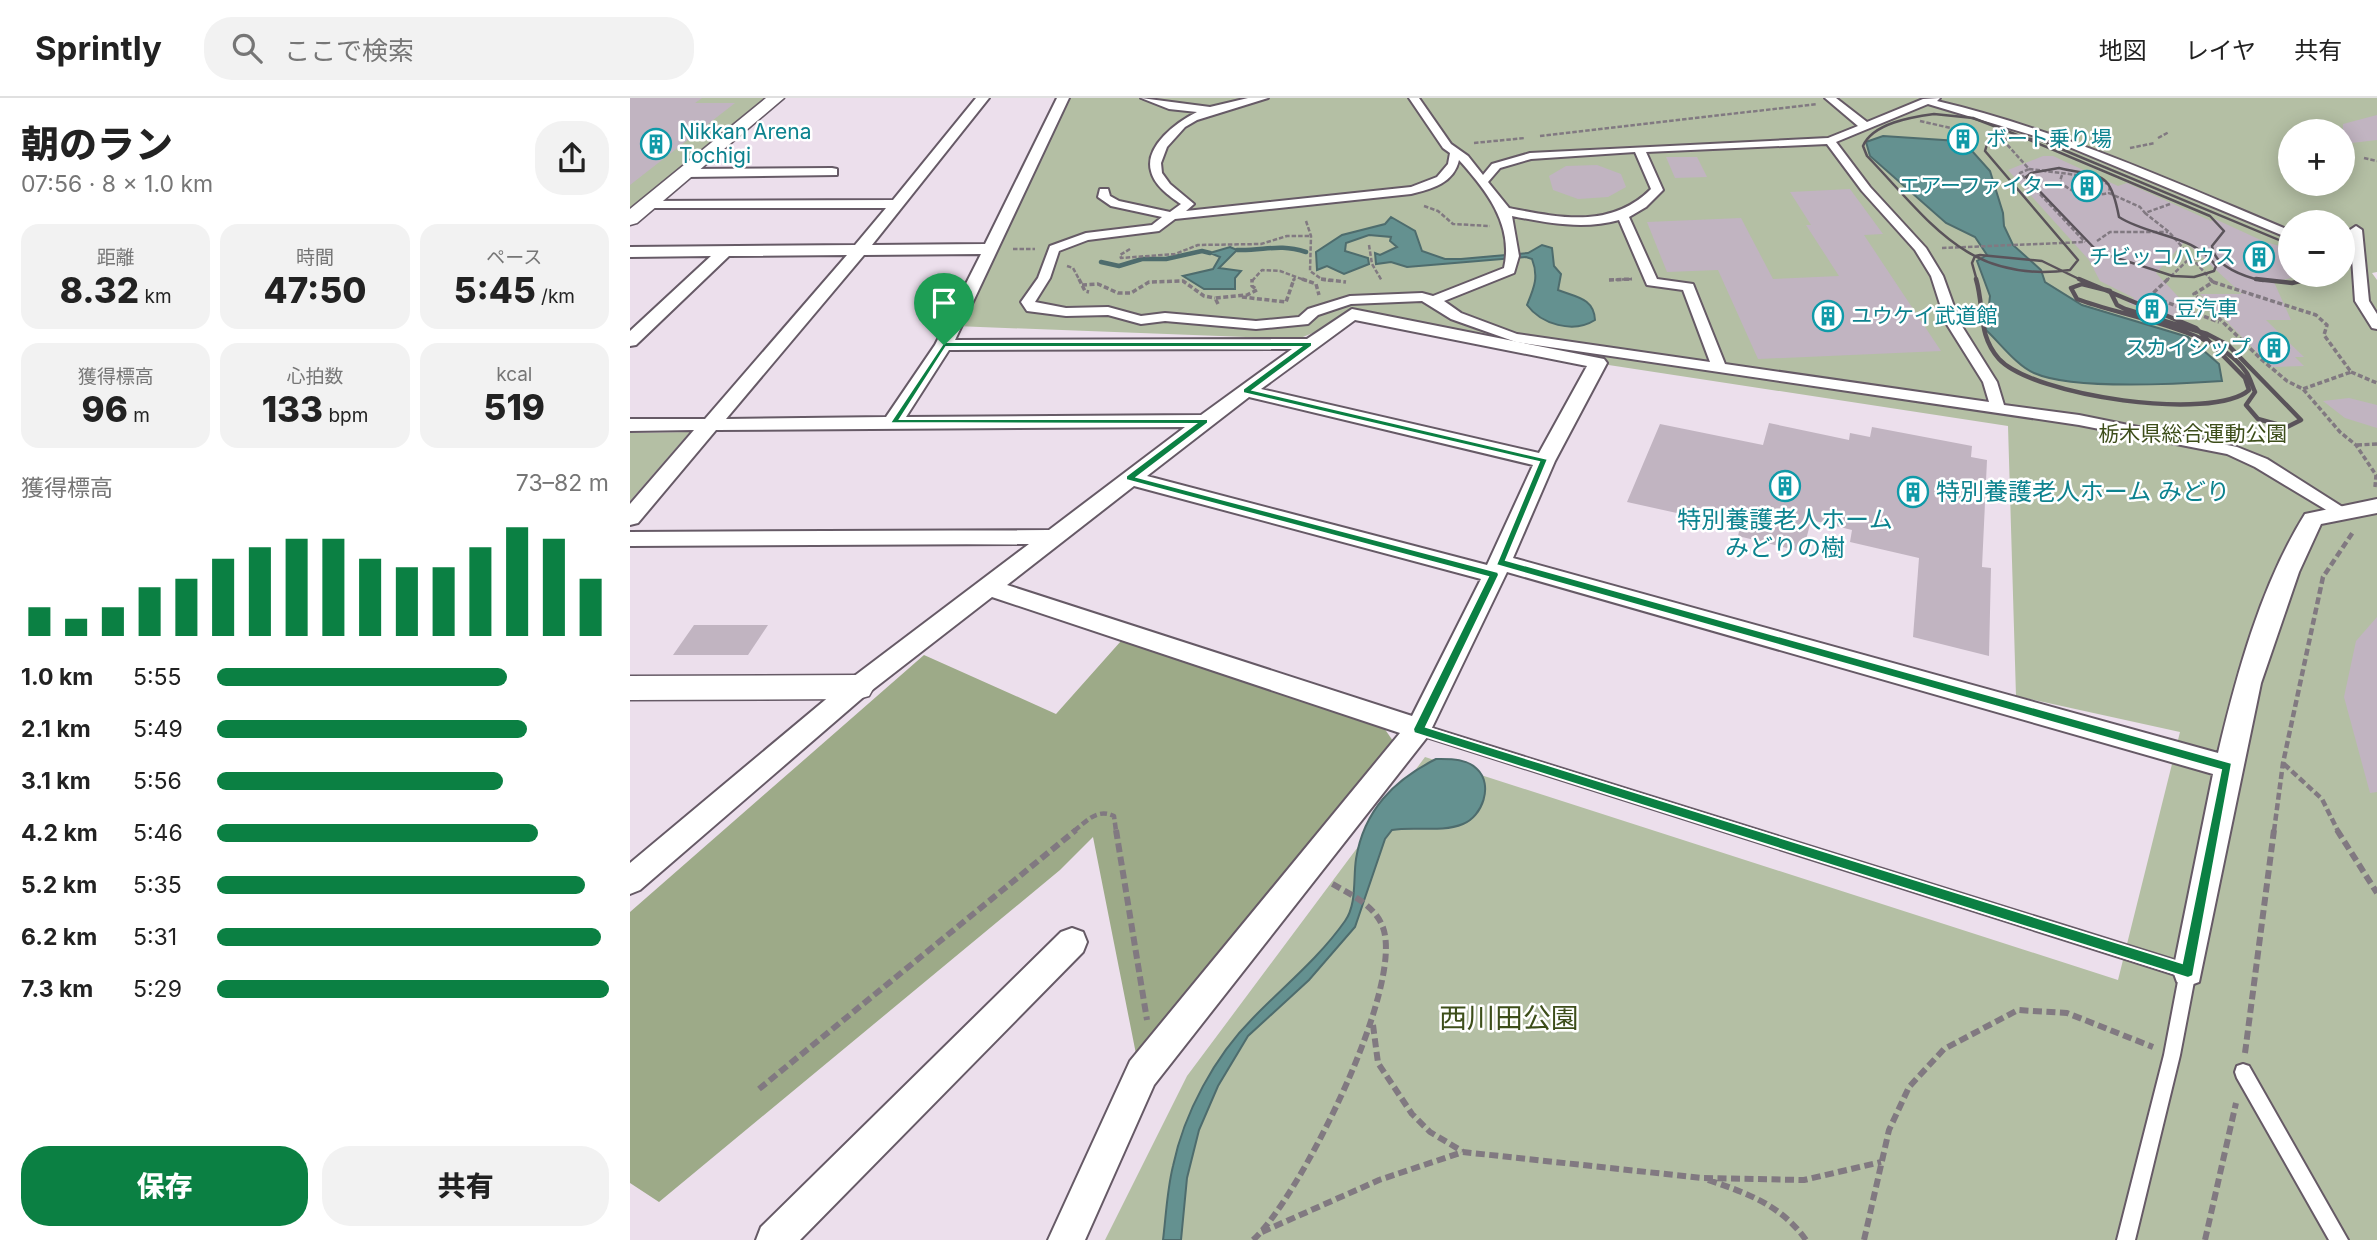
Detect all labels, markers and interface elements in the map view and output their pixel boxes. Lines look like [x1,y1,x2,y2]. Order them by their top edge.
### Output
search box [204,17,694,80]
text: Sprintly [35,28,162,68]
icon: search [228,29,266,67]
text: ここで検索 [284,35,414,66]
text: 地図 [2099,36,2147,65]
text: レイヤ [2185,36,2256,65]
text: 共有 [2294,36,2342,65]
place label: Nikkan Arena Tochigi [679,119,812,168]
map controls [2278,119,2355,287]
button: + [2278,119,2355,196]
text: 朝のラン [21,121,173,167]
button: share [535,121,609,195]
building icon: ボート乗り場 [1946,122,1980,156]
place label: ボート乗り場 [1986,126,2112,151]
building icon: Nikkan Arena Tochigi [639,127,673,161]
building icon: エアーファイター [2070,169,2104,203]
text: 07:56 · 8 × 1.0 km [21,170,213,198]
place label: エアーファイター [1899,173,2064,198]
button: − [2278,210,2355,287]
building icon: チビッコハウス [2242,240,2276,274]
place label: チビッコハウス [2089,244,2236,269]
text: 距離 [97,246,135,269]
text: 時間 [296,246,334,269]
text: ペース [486,246,542,269]
text: 8.32 [60,269,139,311]
text: 47:50 [264,269,366,311]
text: 5:45 [454,269,536,311]
pin [914,273,974,345]
icon: arrive [925,284,963,322]
text: km [139,285,172,308]
text: /km [536,285,575,308]
building icon: 豆汽車 [2135,292,2169,326]
place label: 豆汽車 [2175,296,2238,321]
building icon: ユウケイ武道館 [1811,299,1845,333]
place label: ユウケイ武道館 [1851,303,1998,328]
building icon: スカイシップ [2257,331,2291,365]
place label: スカイシップ [2125,335,2251,360]
text: kcal [496,363,532,386]
text: 獲得標高 [78,365,154,388]
text: 心拍数 [286,365,344,388]
text: 519 [484,386,545,428]
text: 96 [82,388,128,430]
text: 133 [262,388,323,430]
text: m [128,404,150,427]
text: bpm [323,404,368,427]
park label: 栃木県総合運動公園 [2099,421,2288,446]
text: 73–82 m [516,469,609,497]
building icon: 特別養護老人ホーム みどりの樹 [1768,469,1802,503]
text: 獲得標高 [21,474,113,502]
building icon: 特別養護老人ホーム みどり [1896,475,1930,509]
place label: 特別養護老人ホーム みどり [1936,477,2230,506]
place label: 特別養護老人ホーム みどりの樹 [1677,505,1893,562]
text: 1.0 km [21,663,93,691]
text: 5:55 [133,663,182,691]
text: 2.1 km [21,715,91,743]
text: 5:49 [133,715,183,743]
text: 3.1 km [21,767,91,795]
text: 5:56 [133,767,182,795]
text: 4.2 km [21,819,98,847]
text: 5:46 [133,819,183,847]
text: 5.2 km [21,871,97,899]
text: 5:35 [133,871,182,899]
text: 6.2 km [21,923,97,951]
text: 5:31 [133,923,177,951]
text: 7.3 km [21,975,93,1003]
text: 5:29 [133,975,182,1003]
park label: 西川田公園 [1439,1001,1579,1035]
button: 保存 [21,1146,308,1226]
button: 共有 [322,1146,609,1226]

